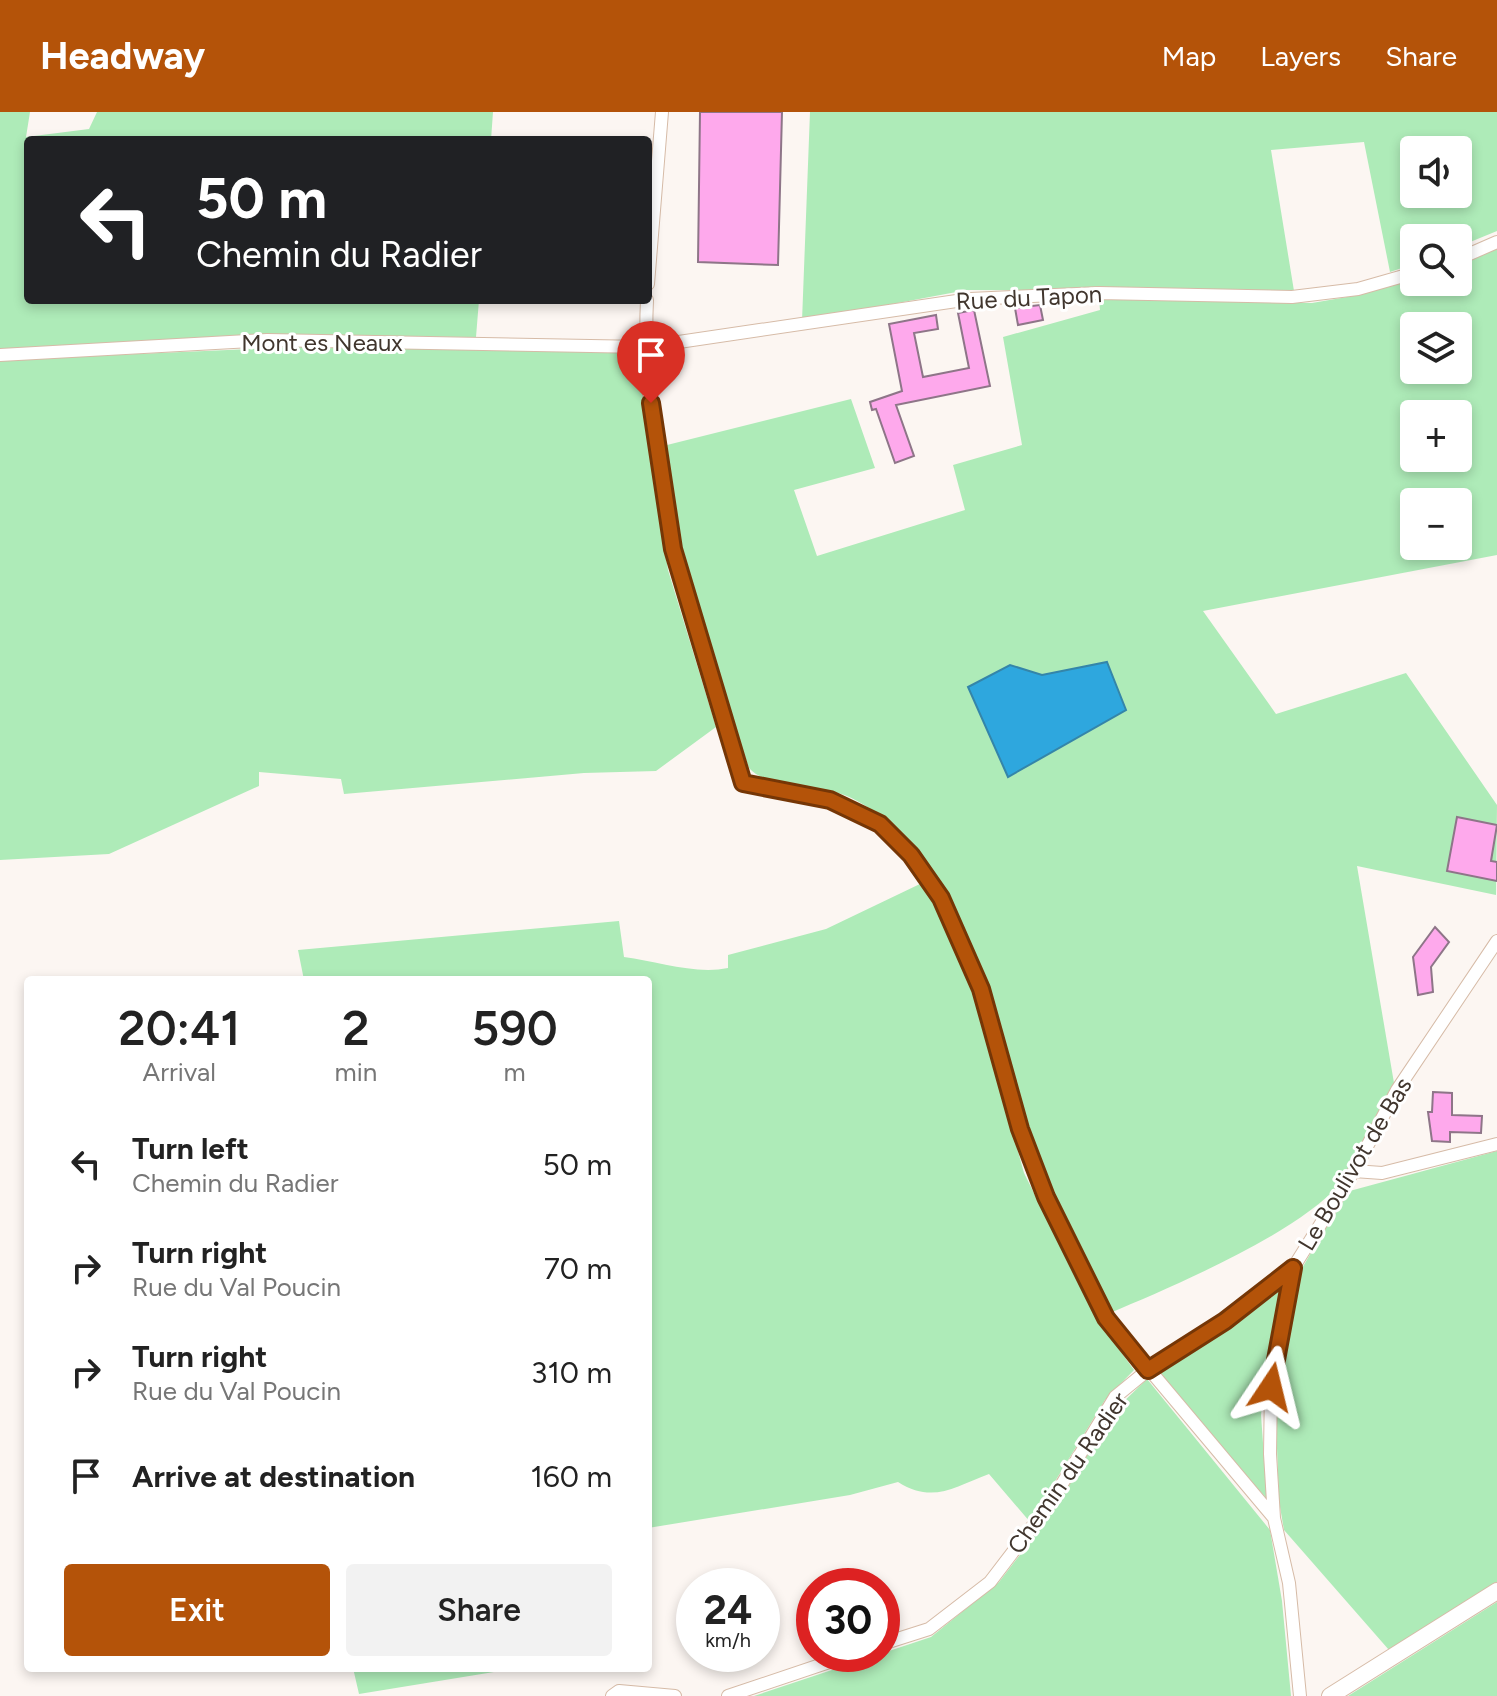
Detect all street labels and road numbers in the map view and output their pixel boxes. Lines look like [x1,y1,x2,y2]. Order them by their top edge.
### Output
street label: Rue du Tapon [955,279,1103,316]
street label: Mont es Neaux [241,328,403,357]
street label: Le Boulivot de Bas [1292,1072,1418,1255]
street label: Chemin du Radier [1001,1386,1134,1559]

